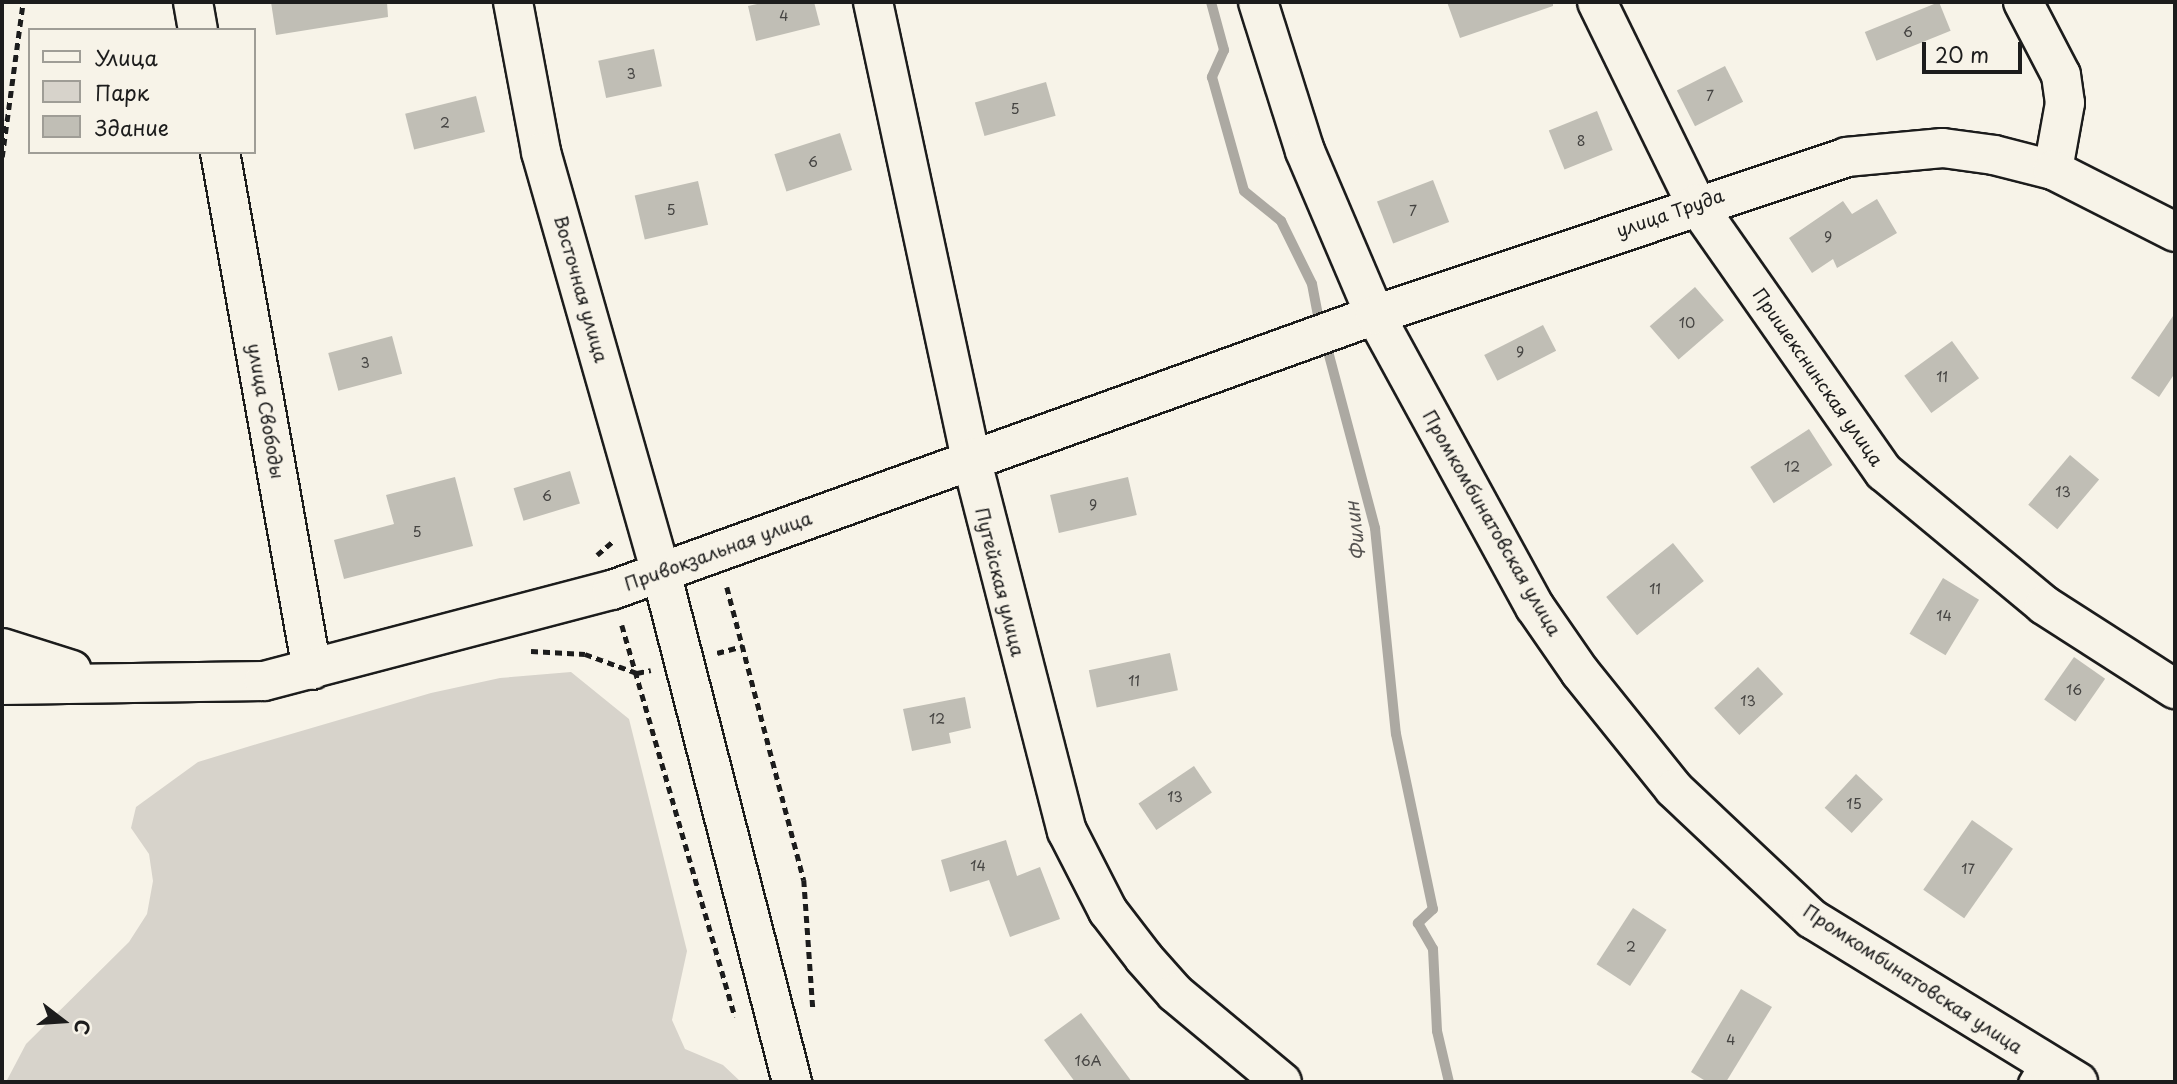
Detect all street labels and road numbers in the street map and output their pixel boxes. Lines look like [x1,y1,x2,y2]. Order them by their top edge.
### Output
street label: улица Труда [1613,184,1727,242]
street label: Восточная улица [550,212,612,366]
street label: Пришекснинская улица [1748,284,1888,470]
street label: улица Свободы [243,341,289,481]
street label: Промкомбинатовская улица [1418,406,1566,640]
street label: Путейская улица [971,505,1029,659]
street label: Привокзальная улица [621,507,815,595]
street label: Промкомбинатовская улица [1799,900,2027,1058]

